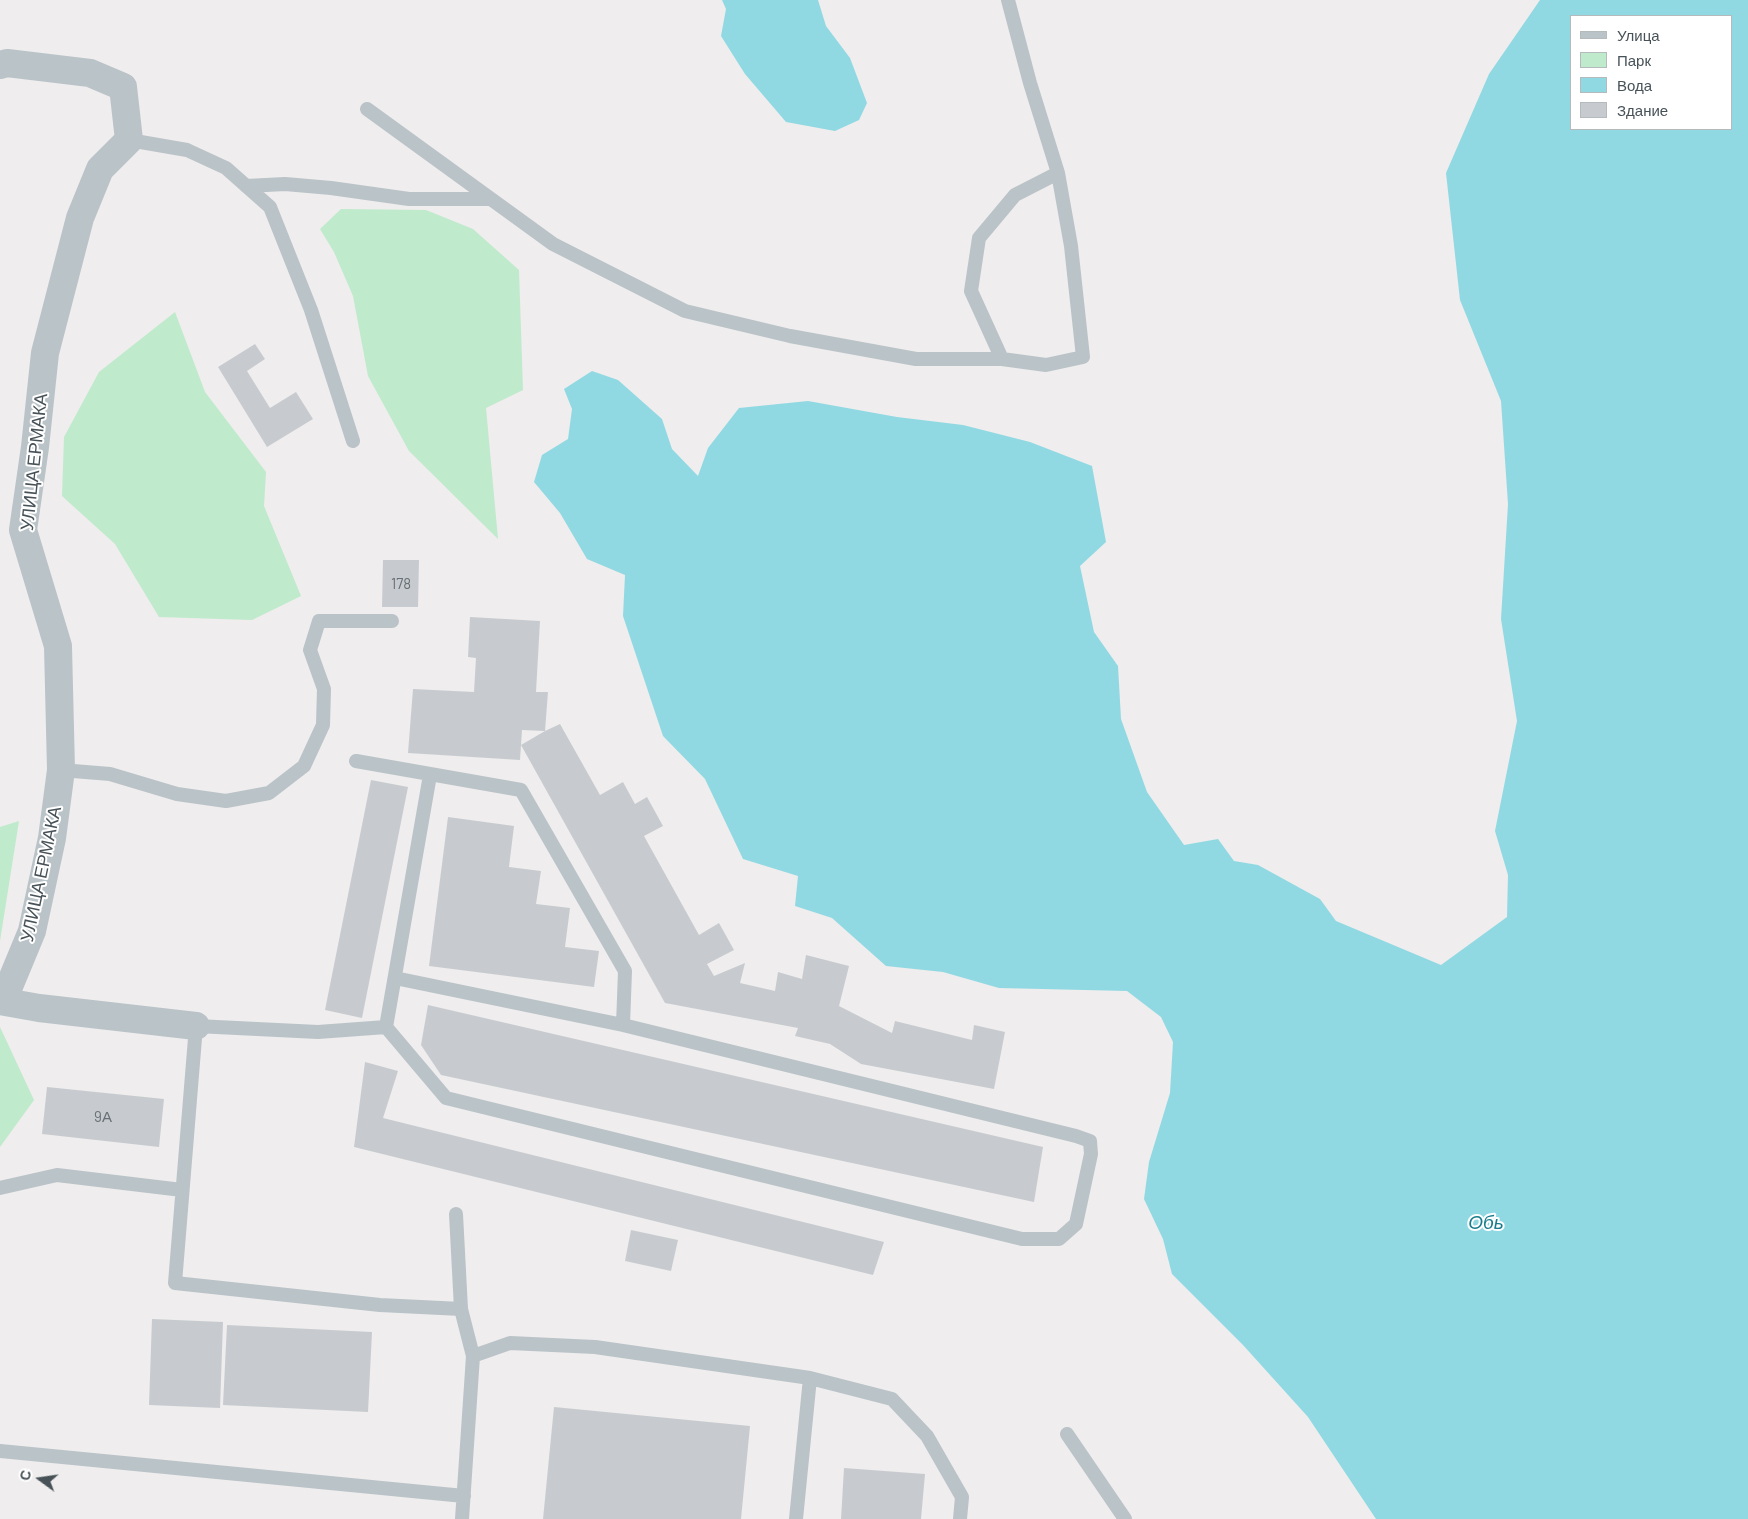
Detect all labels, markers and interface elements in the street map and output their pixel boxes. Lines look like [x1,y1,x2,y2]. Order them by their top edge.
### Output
legend [1570,15,1733,130]
text: Улица [1617,26,1660,44]
text: Парк [1617,51,1651,69]
text: Вода [1617,76,1652,94]
text: Здание [1617,101,1668,119]
street label: УЛИЦА ЕРМАКА [16,392,52,532]
house number: 178 [391,575,411,593]
street label: УЛИЦА ЕРМАКА [16,804,66,944]
house number: 9А [94,1108,112,1126]
water label: Обь [1468,1212,1504,1234]
north arrow [15,1454,65,1504]
text: С [15,1468,34,1482]

